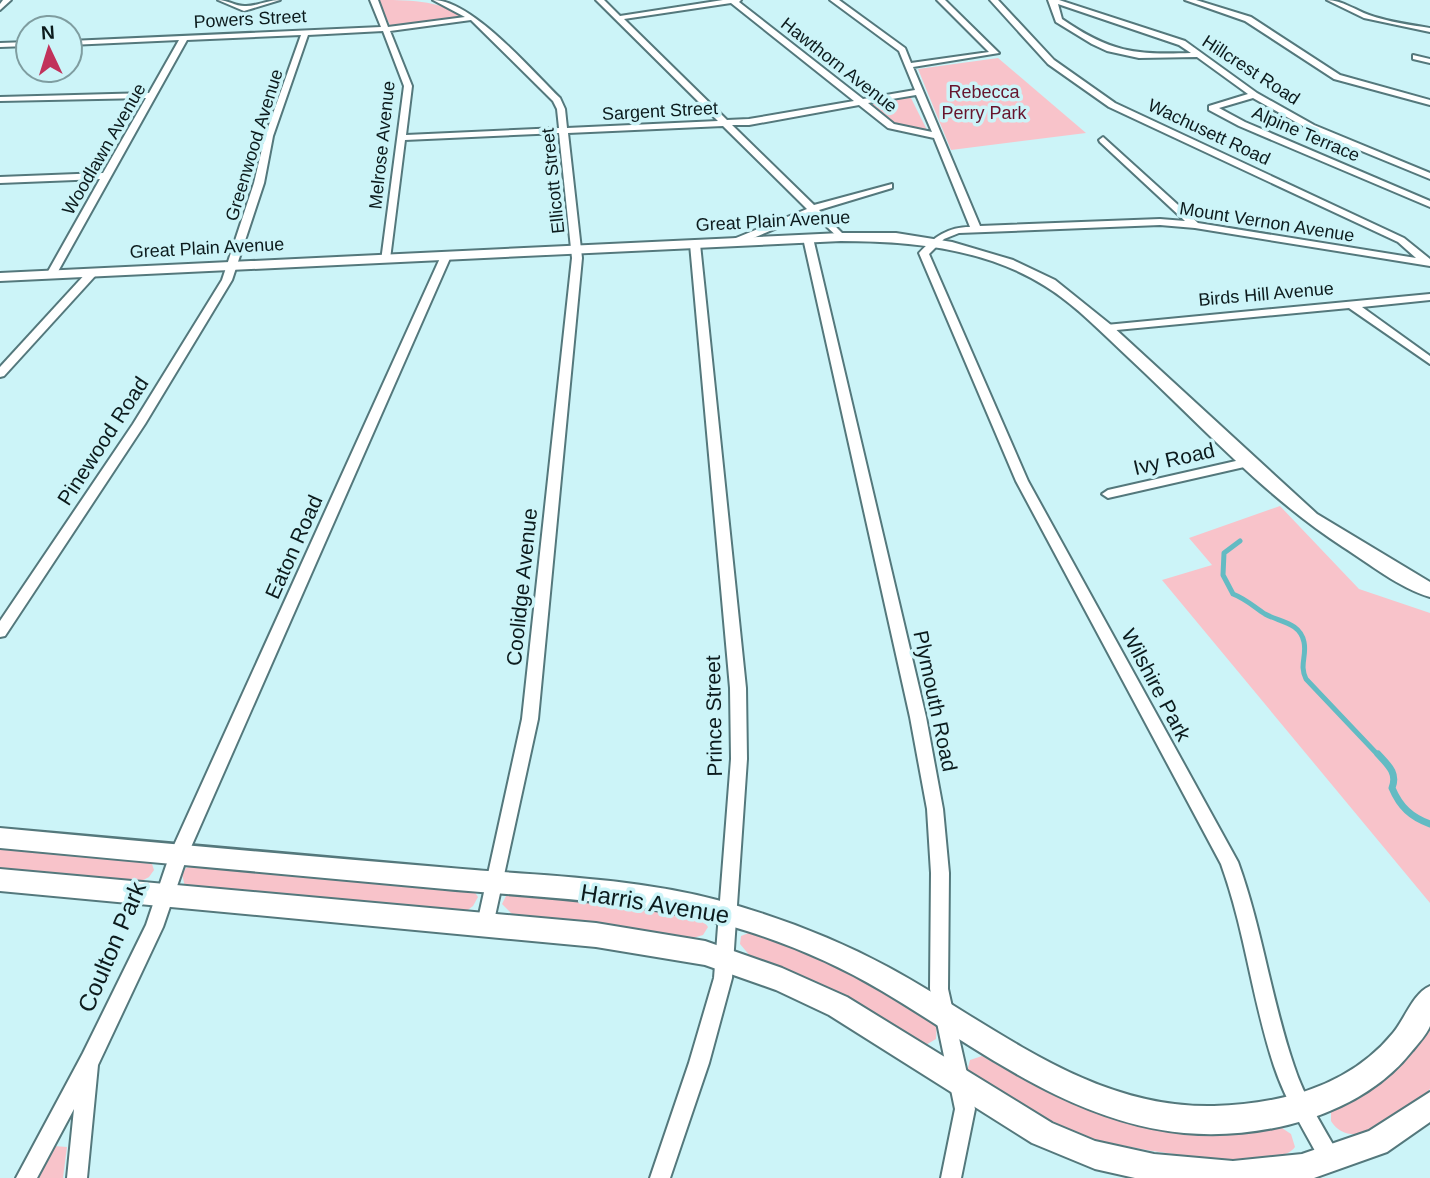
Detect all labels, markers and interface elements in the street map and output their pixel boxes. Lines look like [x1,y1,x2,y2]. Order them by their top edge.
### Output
street label: Powers Street [193,6,307,32]
street label: Hawthorn Avenue [777,13,901,117]
north arrow [14,14,84,84]
text: N [40,22,55,43]
street label: Hillcrest Road [1199,31,1303,109]
street label: Greenwood Avenue [221,67,287,223]
street label: Woodlawn Avenue [58,80,150,218]
street label: Melrose Avenue [365,80,399,210]
park label: Rebecca Perry Park [941,82,1028,123]
street label: Wachusett Road [1145,95,1273,169]
street label: Sargent Street [602,98,718,124]
street label: Alpine Terrace [1249,102,1363,166]
street label: Ellicott Street [538,127,568,235]
street label: Mount Vernon Avenue [1178,198,1356,246]
street label: Great Plain Avenue [695,207,851,235]
street label: Great Plain Avenue [129,234,285,262]
street label: Birds Hill Avenue [1198,278,1334,310]
street label: Pinewood Road [53,372,153,509]
street label: Ivy Road [1131,438,1217,479]
street label: Eaton Road [260,491,327,602]
street label: Coolidge Avenue [502,507,541,667]
street label: Wilshire Park [1117,625,1196,745]
street label: Plymouth Road [909,628,962,774]
street label: Prince Street [701,655,726,777]
street label: Coulton Park [72,877,151,1016]
street label: Harris Avenue [579,878,731,929]

